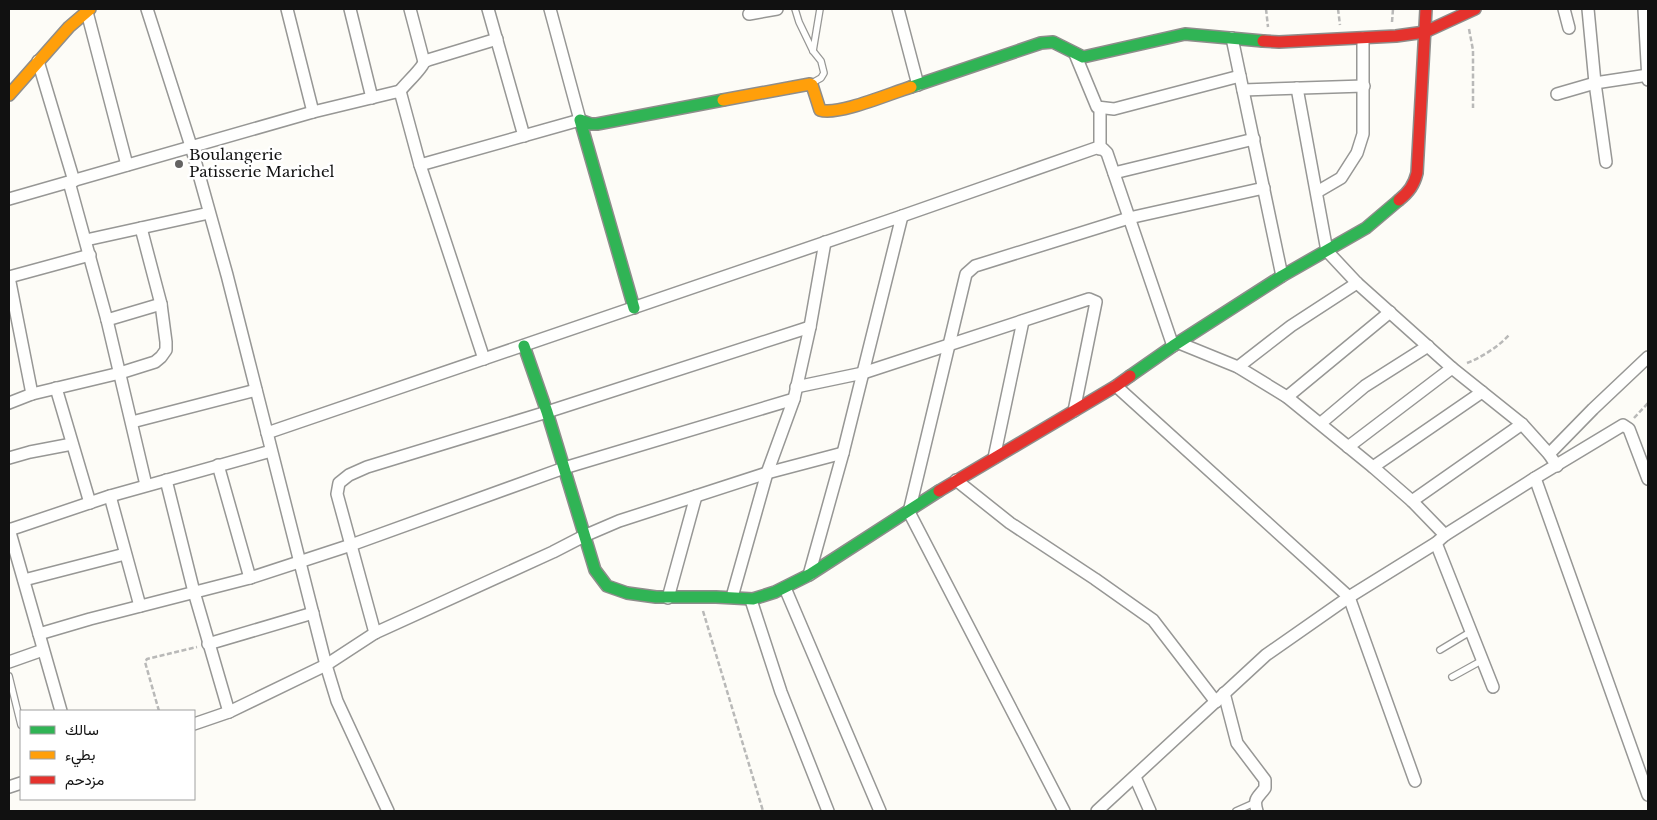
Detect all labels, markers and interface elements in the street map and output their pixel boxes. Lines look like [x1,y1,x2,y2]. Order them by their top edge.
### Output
place label: Boulangerie Patisserie Marichel [189,145,334,181]
marker: Boulangerie Patisserie Marichel [173,158,185,170]
legend [20,710,195,800]
text: سالك [65,720,99,739]
text: بطيء [65,745,95,768]
text: مزدحم [65,770,104,790]

